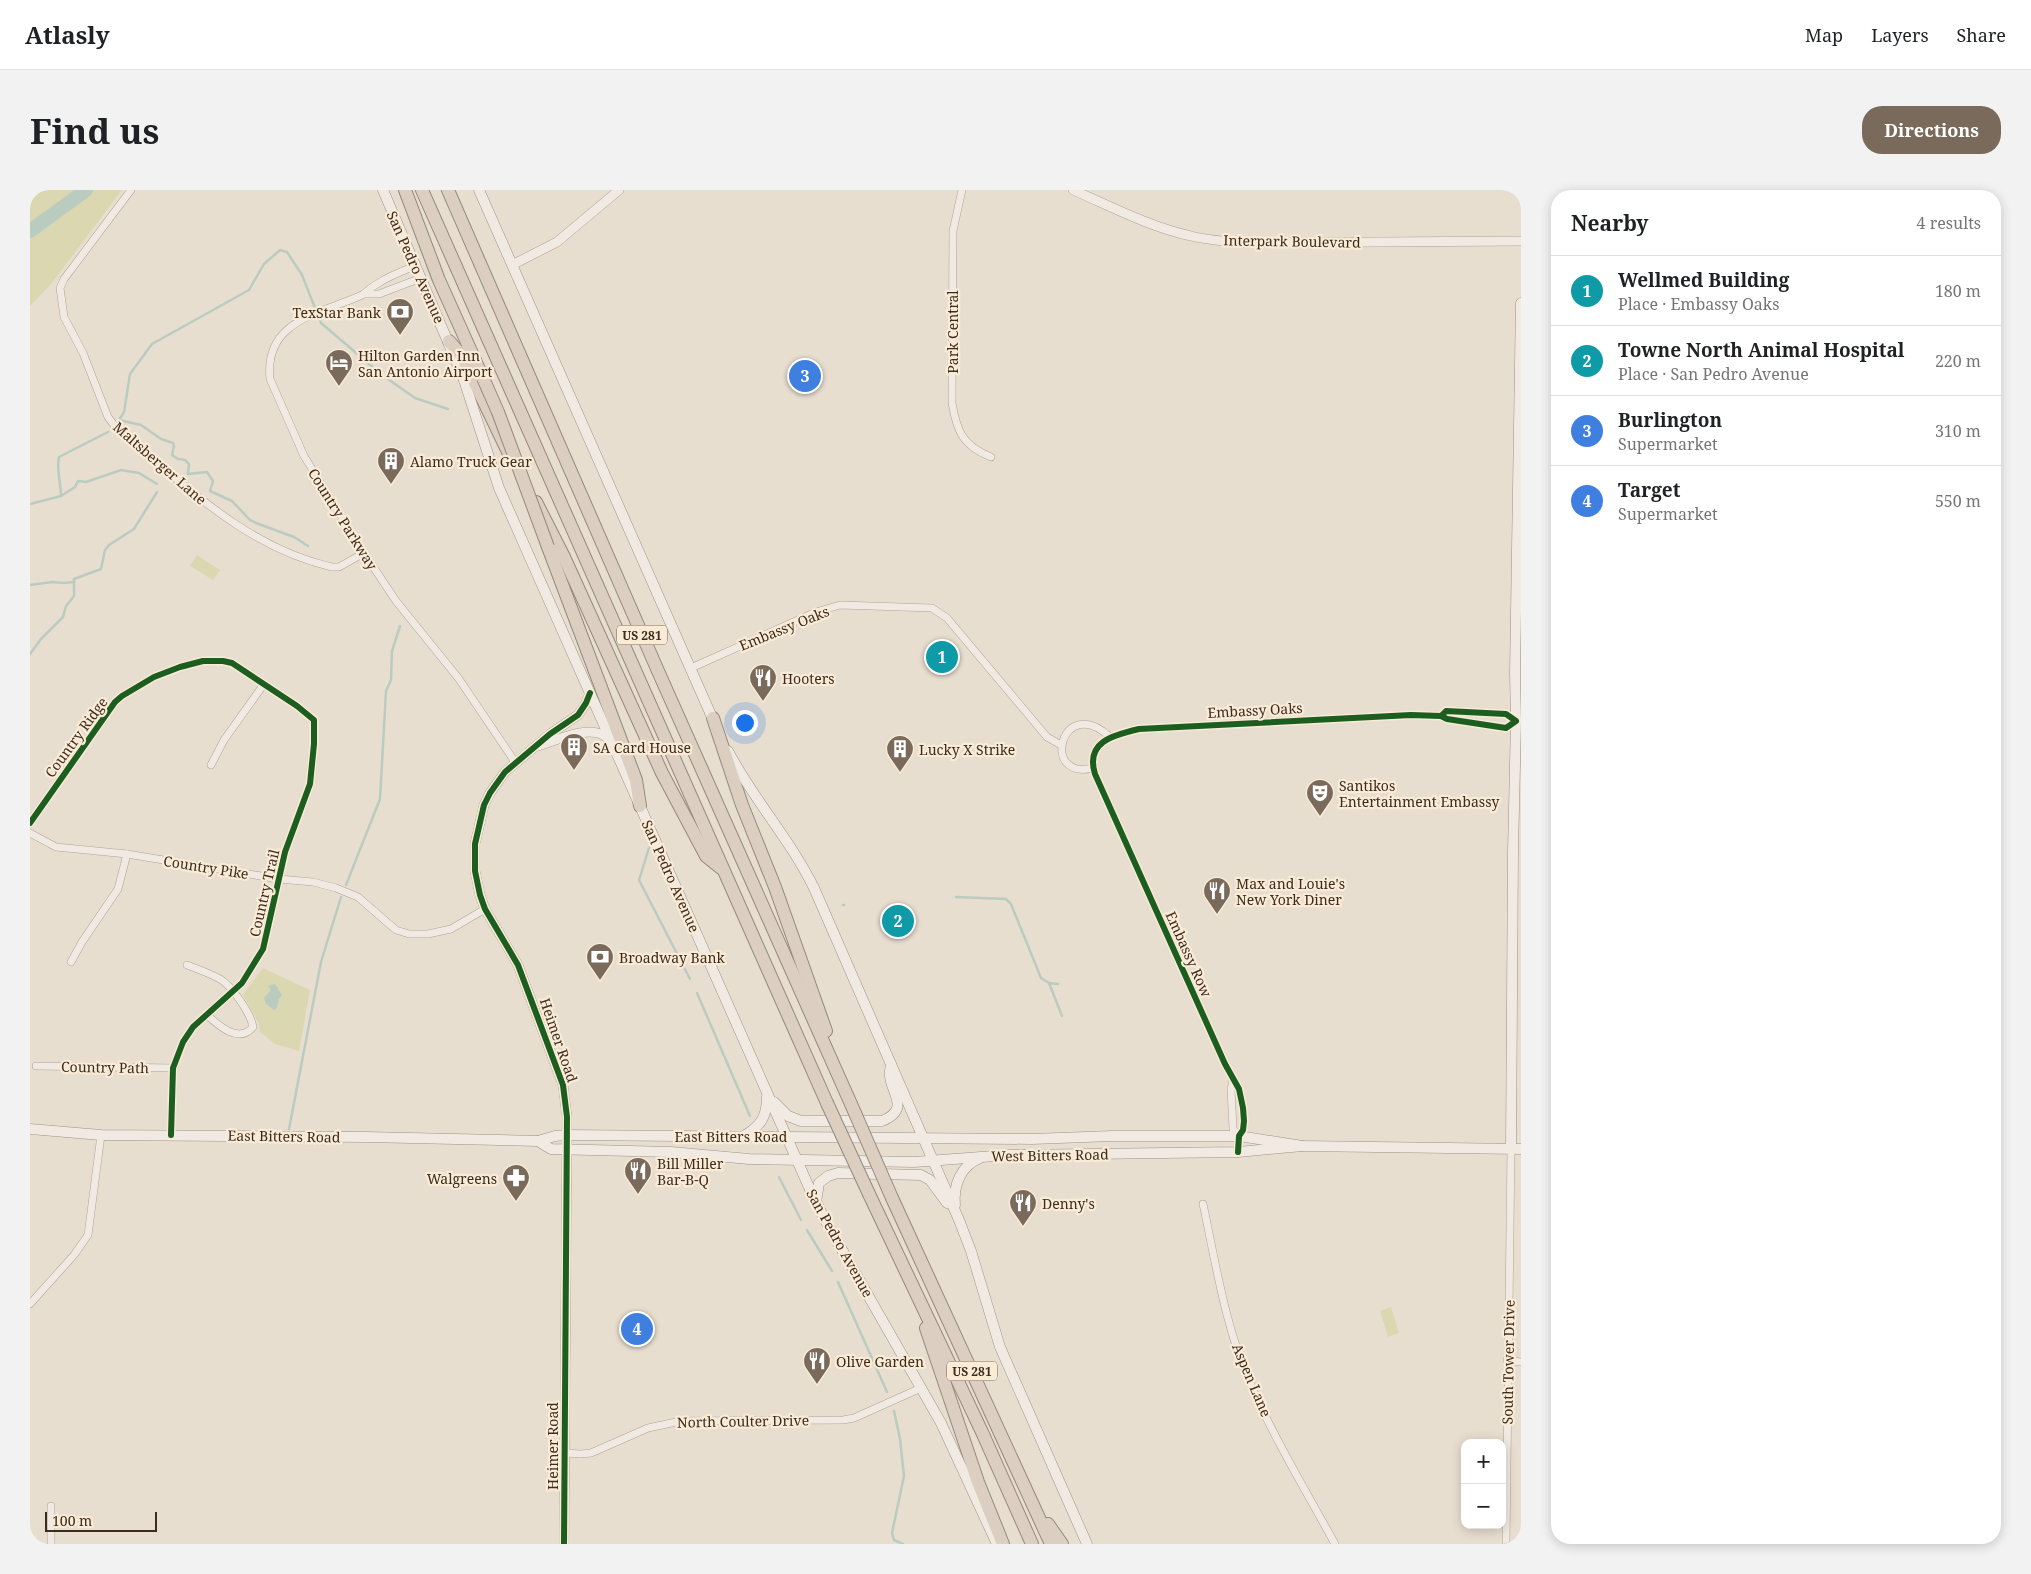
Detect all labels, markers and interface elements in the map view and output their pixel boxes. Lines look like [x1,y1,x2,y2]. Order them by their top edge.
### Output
text: Atlasly [25,18,110,51]
text: Map [1805,23,1843,47]
text: Layers [1871,23,1929,47]
text: Share [1957,23,2006,47]
button: Directions [1862,106,2001,154]
text: Find us [30,107,159,154]
street label: San Pedro Avenue [383,208,449,326]
text: Nearby [1571,209,1649,237]
text: 4 results [1917,212,1981,234]
street label: Interpark Boulevard [1223,230,1361,252]
text: Wellmed Building [1618,267,1789,293]
text: 1 [1582,280,1592,302]
text: 180 m [1935,280,1981,302]
street label: Park Central [943,290,962,374]
text: Place · Embassy Oaks [1618,293,1779,315]
bank icon: TexStar Bank [385,297,415,336]
place label: TexStar Bank [293,303,382,322]
text: Towne North Animal Hospital [1618,337,1905,363]
place label: Hilton Garden Inn San Antonio Airport [358,346,493,381]
hotel icon: Hilton Garden Inn San Antonio Airport [324,348,354,387]
text: 2 [1582,350,1592,372]
text: 220 m [1935,350,1981,372]
pin: 3 [789,357,821,395]
text: Place · San Pedro Avenue [1618,363,1809,385]
text: Burlington [1618,407,1722,433]
street label: Maltsberger Lane [109,417,211,509]
text: 3 [1582,420,1592,442]
text: 310 m [1935,420,1981,442]
text: Supermarket [1618,433,1718,455]
building icon: Alamo Truck Gear [376,446,406,485]
place label: Alamo Truck Gear [410,452,532,471]
street label: Country Parkway [304,465,382,573]
text: Target [1618,477,1680,503]
text: 4 [1582,490,1592,512]
text: 550 m [1935,490,1981,512]
text: Supermarket [1618,503,1718,525]
street label: Embassy Oaks [736,601,832,655]
road number: US 281 [617,626,667,644]
pin: 1 [926,638,958,676]
restaurant icon: Hooters [748,663,778,702]
place label: Hooters [782,669,835,688]
street label: Country Ridge [40,693,112,781]
street label: Embassy Oaks [1207,698,1303,722]
your location [732,710,758,736]
building icon: SA Card House [559,732,589,771]
building icon: Lucky X Strike [885,734,915,773]
place label: SA Card House [593,738,691,757]
place label: Lucky X Strike [919,740,1015,759]
place label: Santikos Entertainment Embassy [1339,776,1499,811]
theatre icon: Santikos Entertainment Embassy [1305,778,1335,817]
street label: San Pedro Avenue [638,817,704,935]
street label: Country Trail [245,847,283,939]
street label: Country Pike [162,851,250,883]
place label: Max and Louie's New York Diner [1236,874,1345,909]
restaurant icon: Max and Louie's New York Diner [1202,876,1232,915]
pin: 2 [882,902,914,940]
street label: Embassy Row [1162,908,1217,1001]
bank icon: Broadway Bank [585,942,615,981]
place label: Broadway Bank [619,948,726,967]
street label: Heimer Road [536,995,582,1085]
street label: Country Path [61,1057,149,1077]
street label: East Bitters Road [227,1126,341,1146]
street label: East Bitters Road [675,1127,788,1146]
street label: West Bitters Road [991,1144,1109,1166]
place label: Bill Miller Bar-B-Q [657,1154,724,1189]
restaurant icon: Bill Miller Bar-B-Q [623,1156,653,1195]
pharmacy icon: Walgreens [501,1163,531,1202]
place label: Walgreens [427,1169,497,1188]
street label: San Pedro Avenue [802,1185,878,1301]
restaurant icon: Denny's [1008,1188,1038,1227]
place label: Denny's [1042,1194,1095,1213]
street label: South Tower Drive [1497,1300,1519,1424]
pin: 4 [621,1310,653,1348]
street label: Aspen Lane [1228,1340,1276,1420]
restaurant icon: Olive Garden [802,1346,832,1385]
place label: Olive Garden [836,1352,924,1371]
road number: US 281 [947,1362,997,1380]
street label: Heimer Road [543,1402,562,1490]
street label: North Coulter Drive [677,1410,809,1432]
map controls [1461,1439,1506,1529]
button: + [1461,1439,1506,1484]
button: − [1461,1484,1506,1529]
scale bar [45,1509,158,1532]
text: 100 m [52,1511,92,1530]

